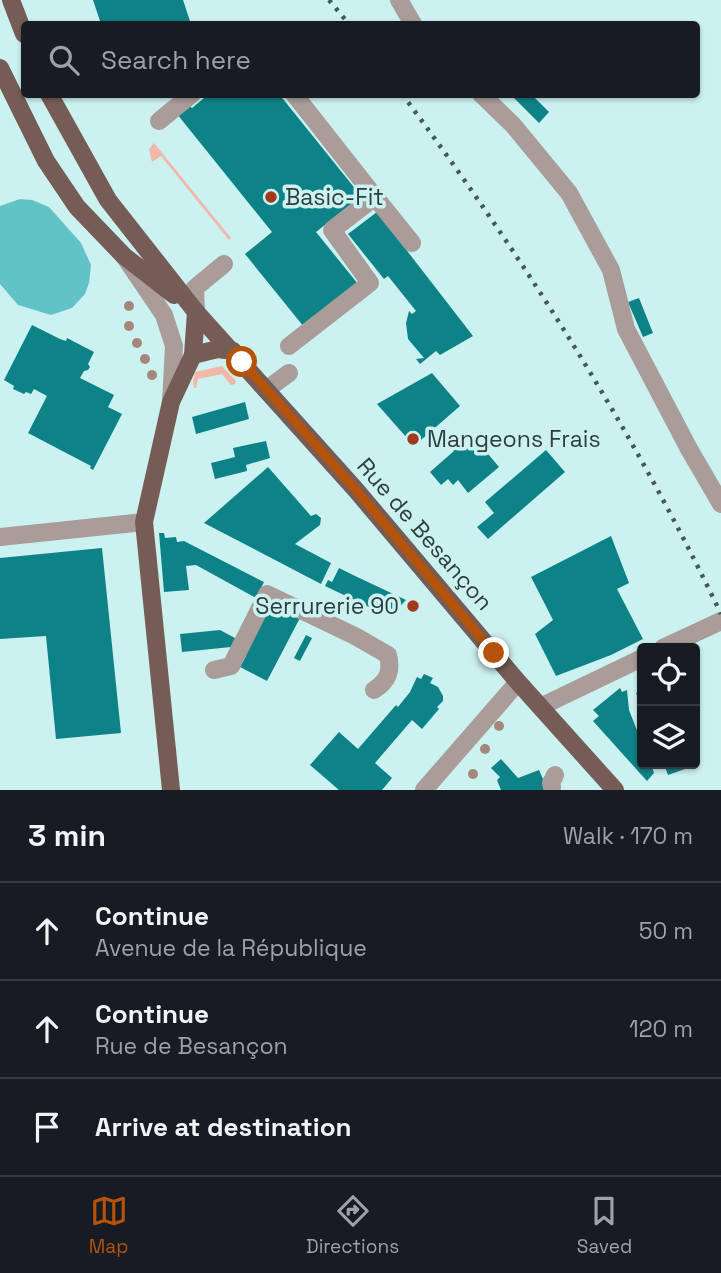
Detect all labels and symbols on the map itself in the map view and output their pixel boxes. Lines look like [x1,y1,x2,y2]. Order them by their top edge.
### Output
place label: Basic-Fit [285,182,384,212]
marker: Basic-Fit [263,189,279,205]
route start [226,346,257,377]
place label: Mangeons Frais [427,424,601,454]
marker: Mangeons Frais [405,431,421,447]
street label: Rue de Besançon [350,451,500,617]
place label: Serrurerie 90 [255,591,399,621]
marker: Serrurerie 90 [405,598,421,614]
route end [478,637,509,668]

